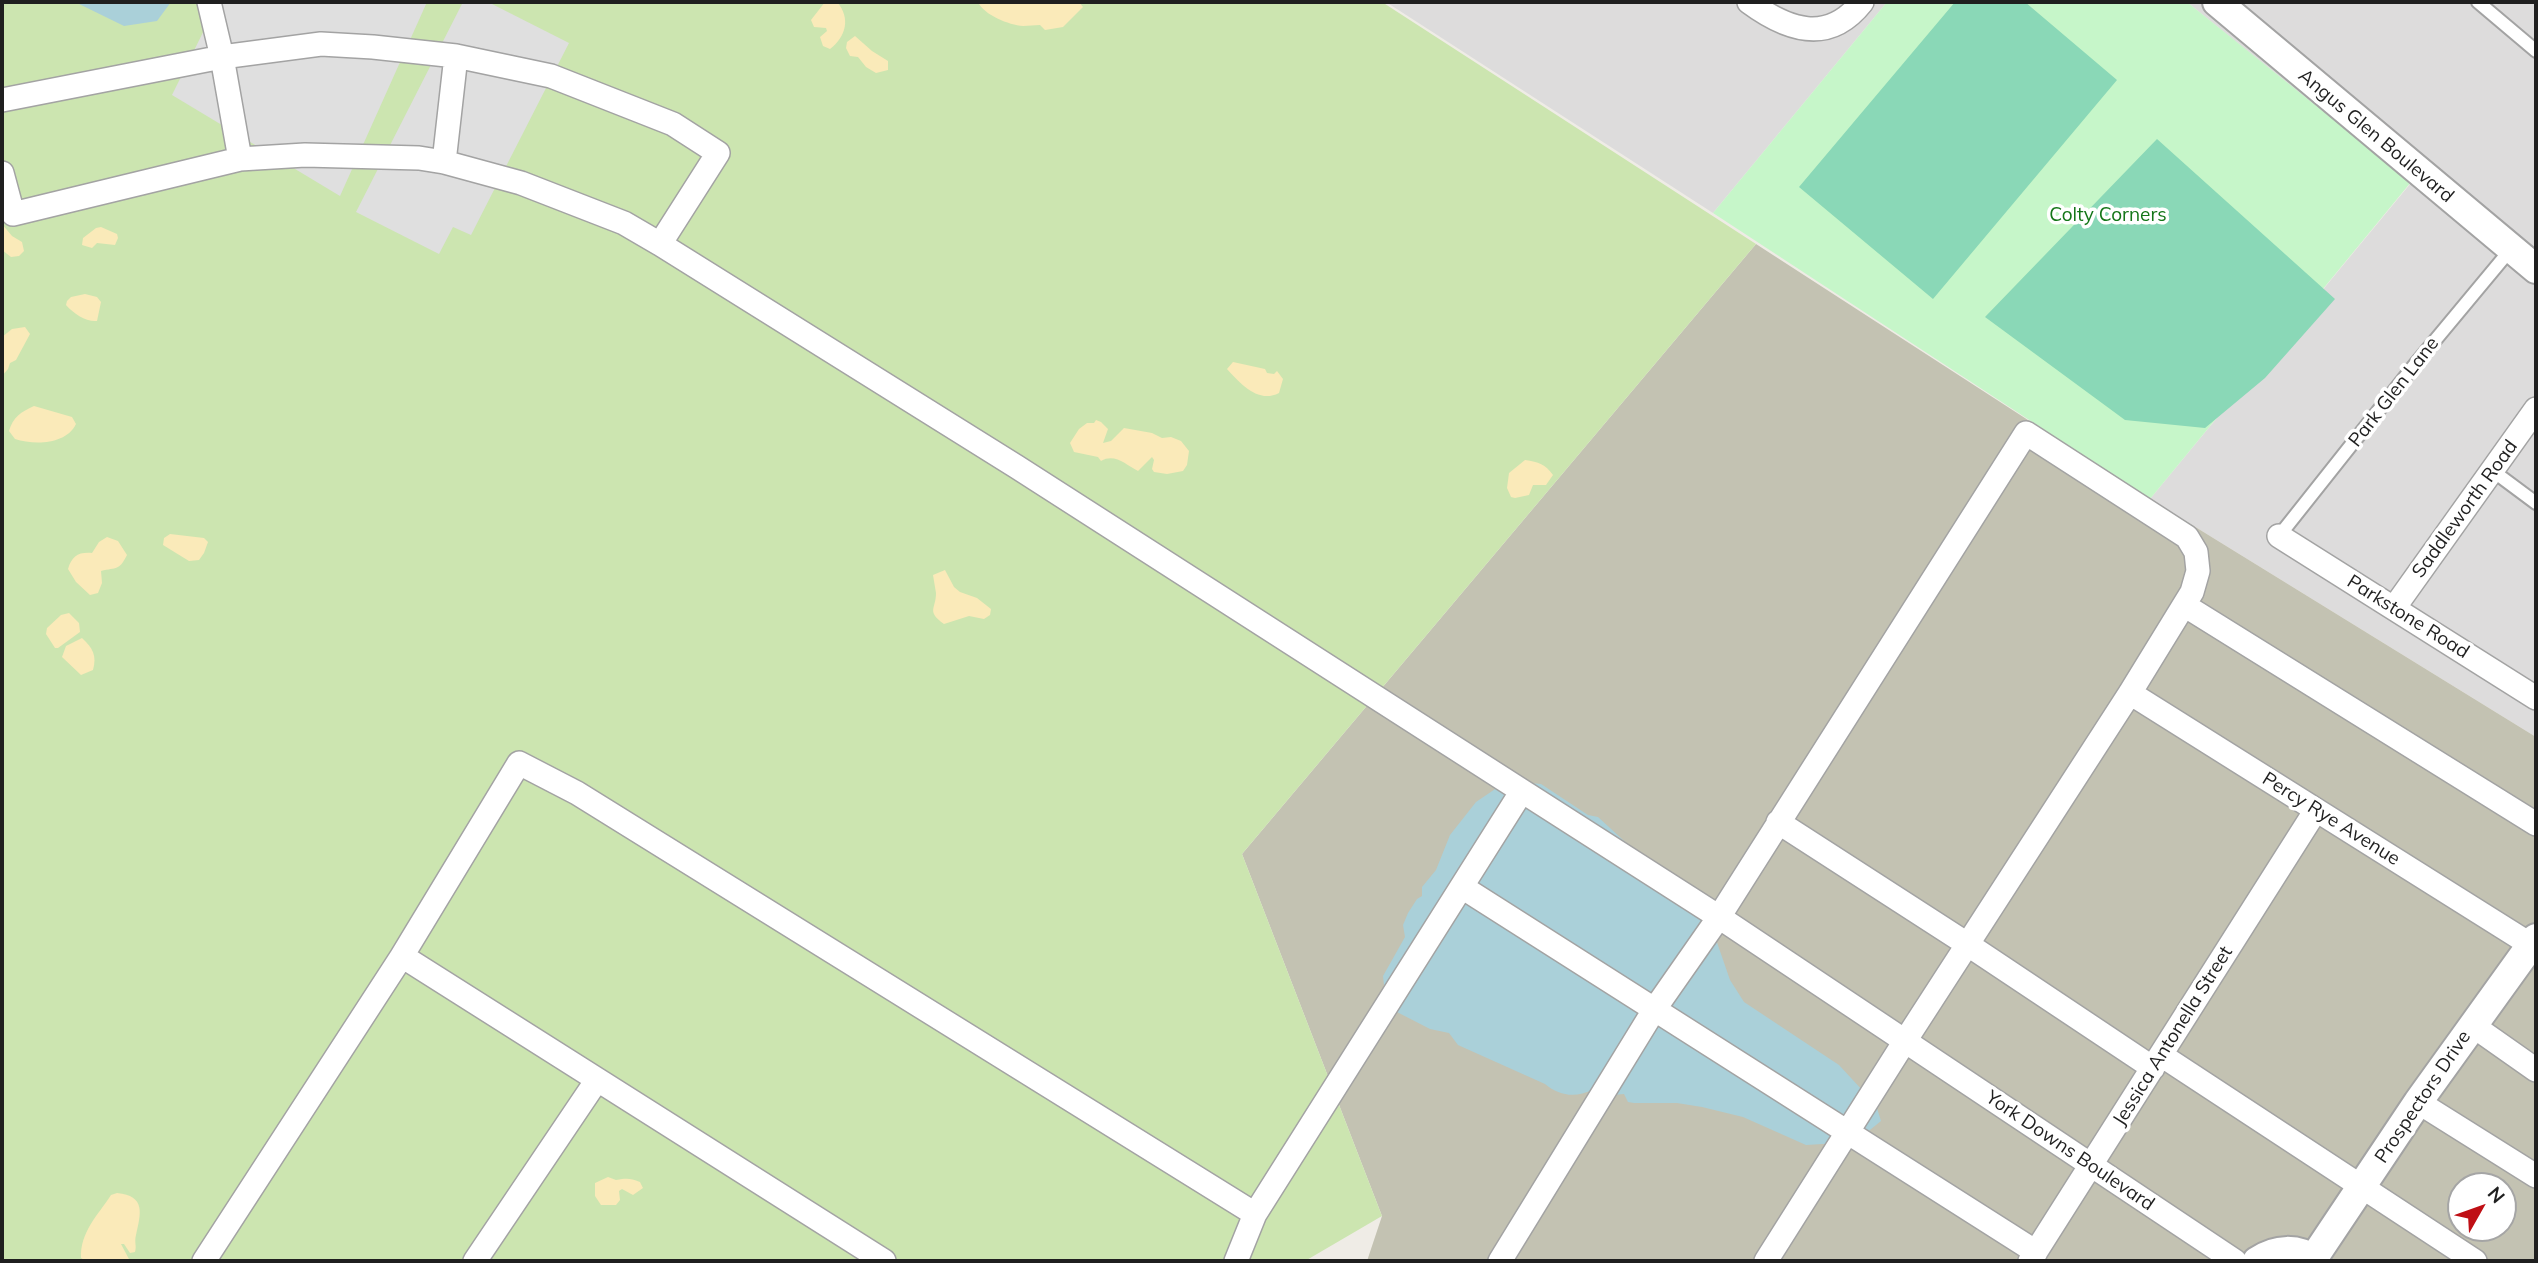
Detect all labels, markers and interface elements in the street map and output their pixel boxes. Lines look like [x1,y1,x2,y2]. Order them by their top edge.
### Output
street label: Angus Glen Boulevard [2294,64,2458,208]
park label: Colty Corners [2049,204,2167,226]
street label: Park Glen Lane [2344,333,2444,451]
street label: Saddleworth Road [2407,436,2523,582]
street label: Parkstone Road [2343,570,2473,664]
street label: Percy Rye Avenue [2258,767,2404,871]
street label: Jessica Antonella Street [2108,942,2238,1130]
street label: Prospectors Drive [2370,1026,2476,1168]
street label: York Downs Boulevard [1981,1086,2159,1216]
north arrow [2447,1172,2517,1242]
text: N [2483,1182,2510,1208]

